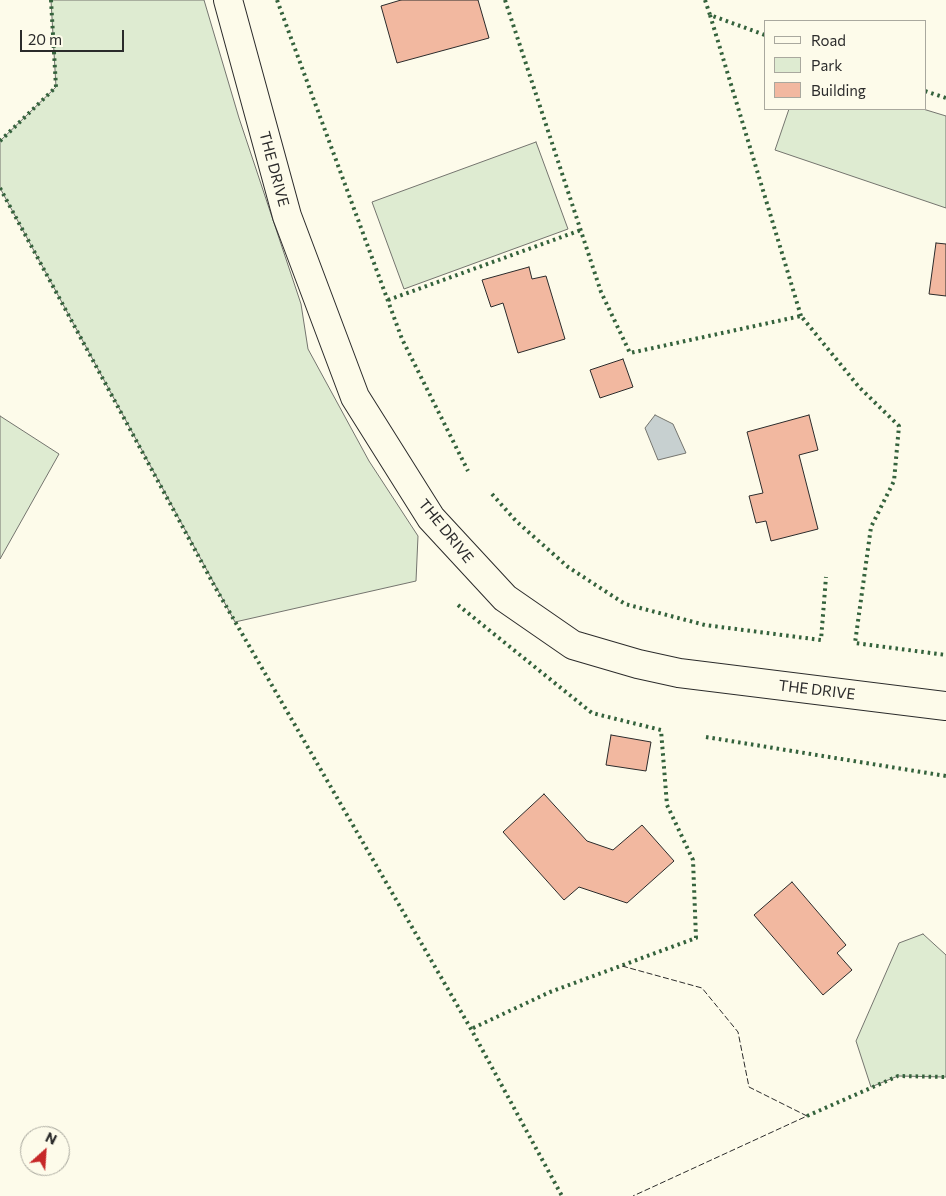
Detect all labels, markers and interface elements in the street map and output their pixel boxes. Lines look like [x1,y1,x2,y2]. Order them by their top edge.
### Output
scale bar [22,20,126,52]
legend [764,20,926,110]
text: 20 m [28,30,62,48]
text: Road [811,31,846,49]
text: Park [811,56,842,74]
text: Building [811,81,866,99]
street label: THE DRIVE [255,129,293,209]
street label: THE DRIVE [415,495,477,567]
street label: THE DRIVE [778,676,856,704]
north arrow [20,1126,70,1176]
text: N [43,1128,60,1148]

